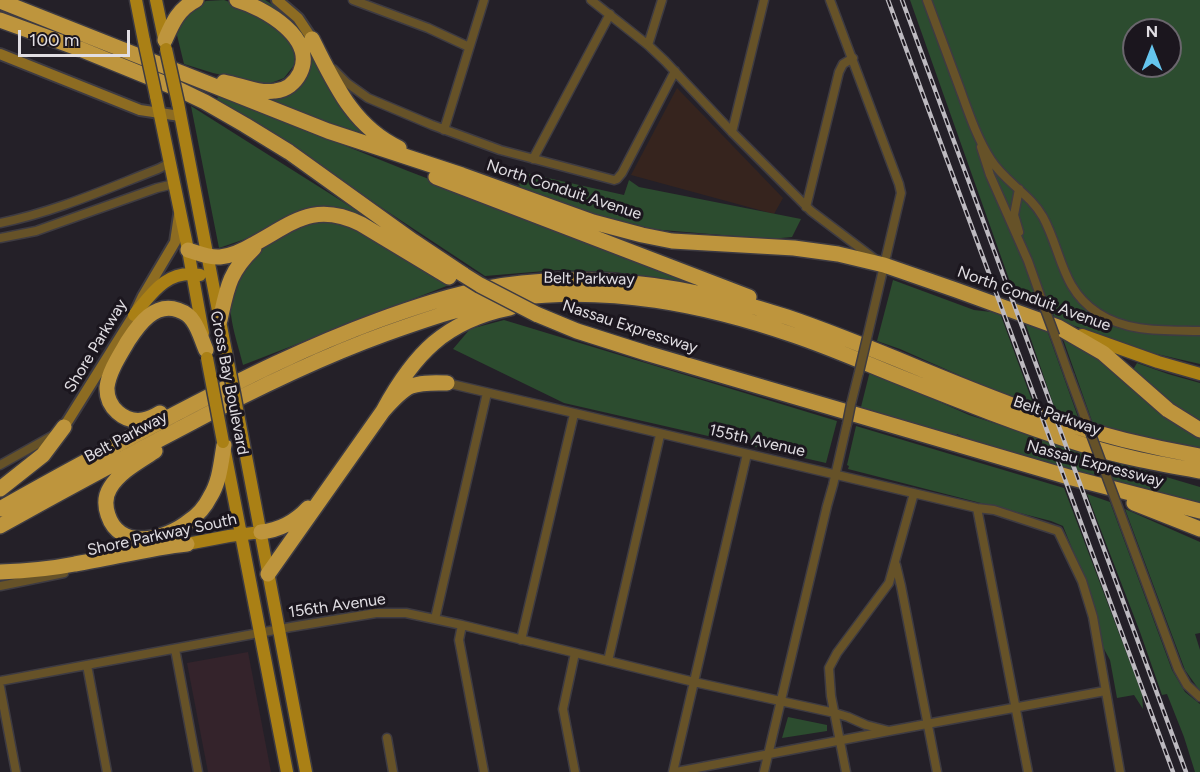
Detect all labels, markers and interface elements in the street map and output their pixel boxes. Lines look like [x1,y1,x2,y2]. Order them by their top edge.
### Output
scale bar [21,18,134,56]
north arrow [1122,18,1182,78]
text: N [1146,22,1158,41]
text: 100 m [29,29,79,51]
street label: North Conduit Avenue [484,156,644,224]
street label: North Conduit Avenue [955,262,1113,336]
street label: Belt Parkway [543,269,635,289]
street label: Shore Parkway [61,296,131,396]
street label: Nassau Expressway [560,296,700,358]
street label: Cross Bay Boulevard [206,309,252,457]
street label: Belt Parkway [1011,392,1103,440]
street label: Belt Parkway [81,407,171,467]
street label: 155th Avenue [707,421,807,461]
street label: Nassau Expressway [1024,436,1166,492]
street label: Shore Parkway South [86,510,238,560]
street label: 156th Avenue [287,590,387,622]

